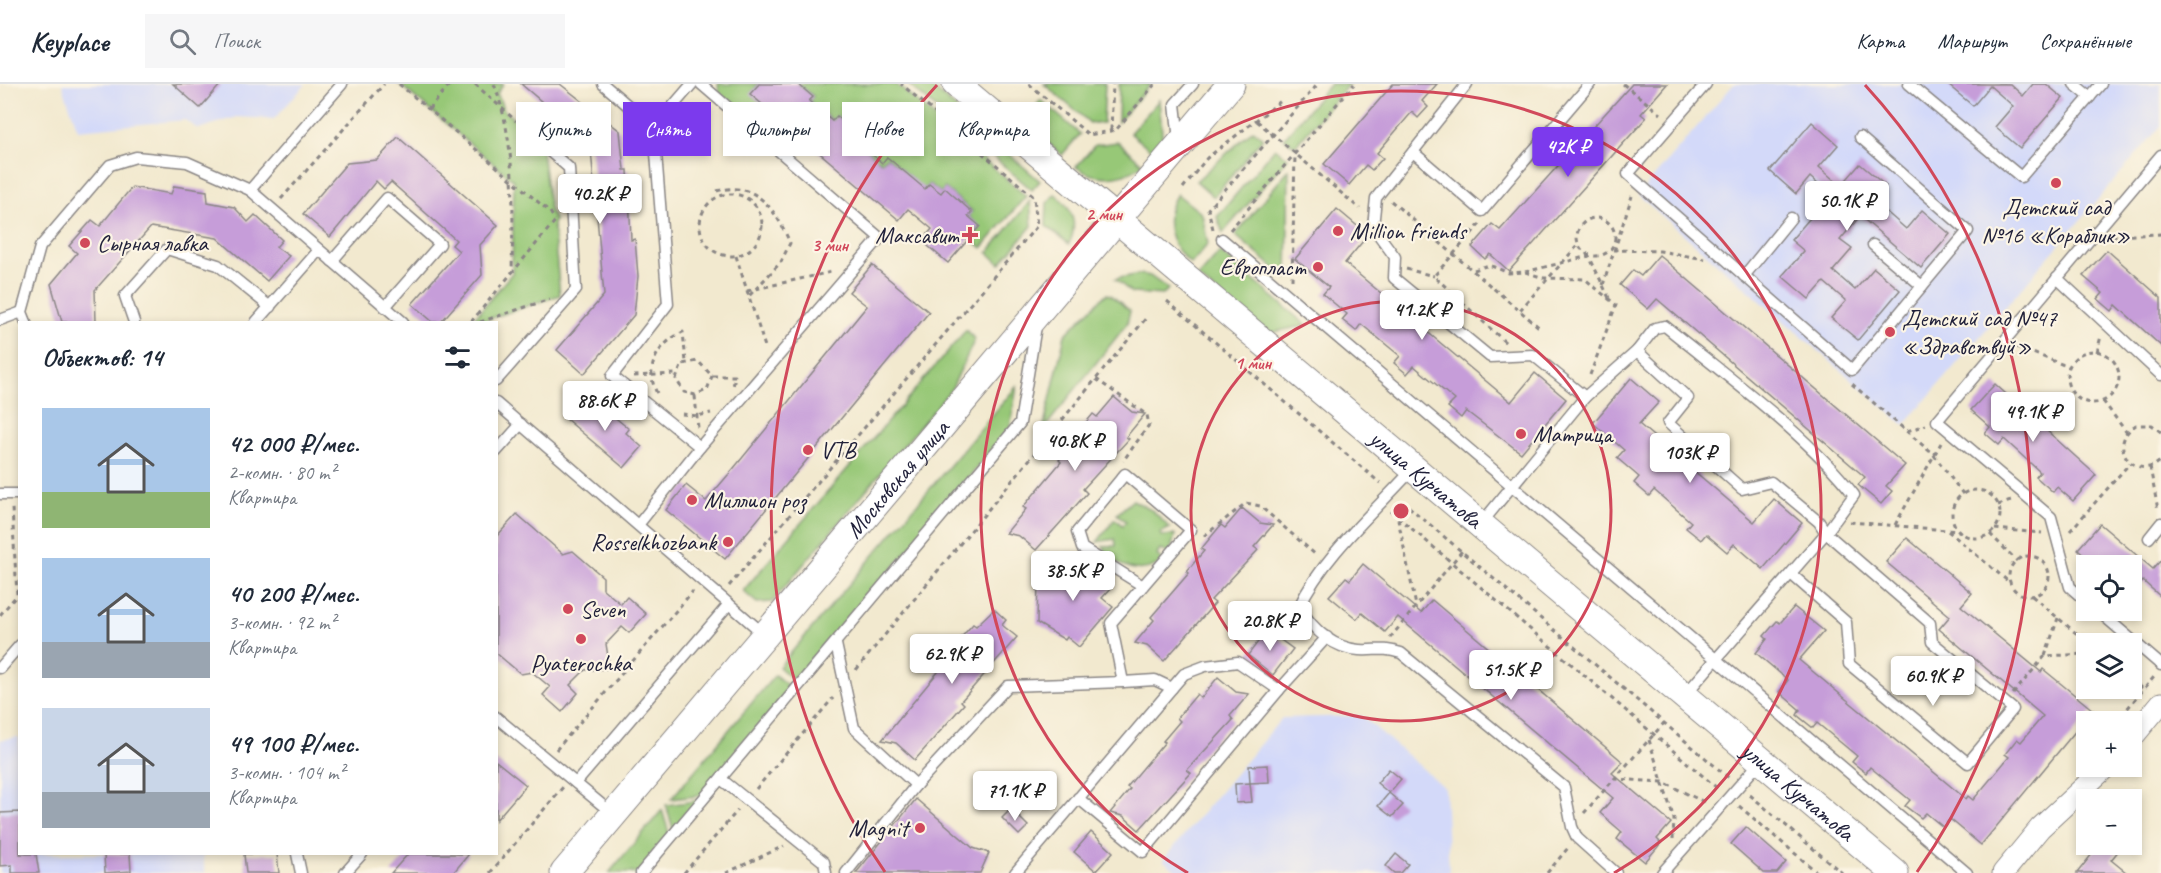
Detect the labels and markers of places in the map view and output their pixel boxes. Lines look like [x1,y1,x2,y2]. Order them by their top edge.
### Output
pin: 42K ₽ [1526,127,1610,178]
pin: 40.2K ₽ [545,174,655,225]
marker: Детский сад №16 «Кораблик» [2049,176,2063,190]
pin: 50.1K ₽ [1792,181,1902,232]
place label: Детский сад №16 «Кораблик» [1981,192,2131,250]
place label: Million friends [1350,216,1468,246]
place label: Максавит [875,220,960,250]
marker: Million friends [1331,224,1345,238]
place label: Сырная лавка [97,228,209,258]
marker: Максавит [963,228,977,242]
marker: Сырная лавка [78,236,92,250]
place label: Европласт [1220,252,1307,282]
marker: Европласт [1311,260,1325,274]
pin: 41.2K ₽ [1367,290,1477,341]
place label: Детский сад №47 «Здравствуй» [1902,303,2058,361]
marker: Детский сад №47 «Здравствуй» [1883,325,1897,339]
pin: 88.6K ₽ [550,381,660,432]
pin: 49.1K ₽ [1978,392,2088,443]
place label: Матрица [1533,419,1614,449]
pin: 40.8K ₽ [1020,421,1130,472]
marker: Матрица [1514,427,1528,441]
pin: 103K ₽ [1641,433,1739,484]
place label: VTB [820,435,857,465]
marker: VTB [801,443,815,457]
place label: Миллион роз [704,485,807,515]
marker: Миллион роз [685,493,699,507]
centre of rings [1391,501,1411,521]
place label: Rosselkhozbank [591,527,718,557]
marker: Rosselkhozbank [721,535,735,549]
pin: 38.5K ₽ [1018,551,1128,602]
place label: Seven [580,594,626,624]
pin: 20.8K ₽ [1215,601,1325,652]
marker: Seven [561,602,575,616]
marker: Pyaterochka [574,632,588,646]
pin: 62.9K ₽ [897,634,1007,685]
place label: Pyaterochka [530,648,633,678]
pin: 51.5K ₽ [1456,650,1566,701]
pin: 60.9K ₽ [1878,656,1988,707]
pin: 71.1K ₽ [960,771,1070,822]
place label: Magnit [848,813,911,843]
marker: Magnit [913,821,927,835]

